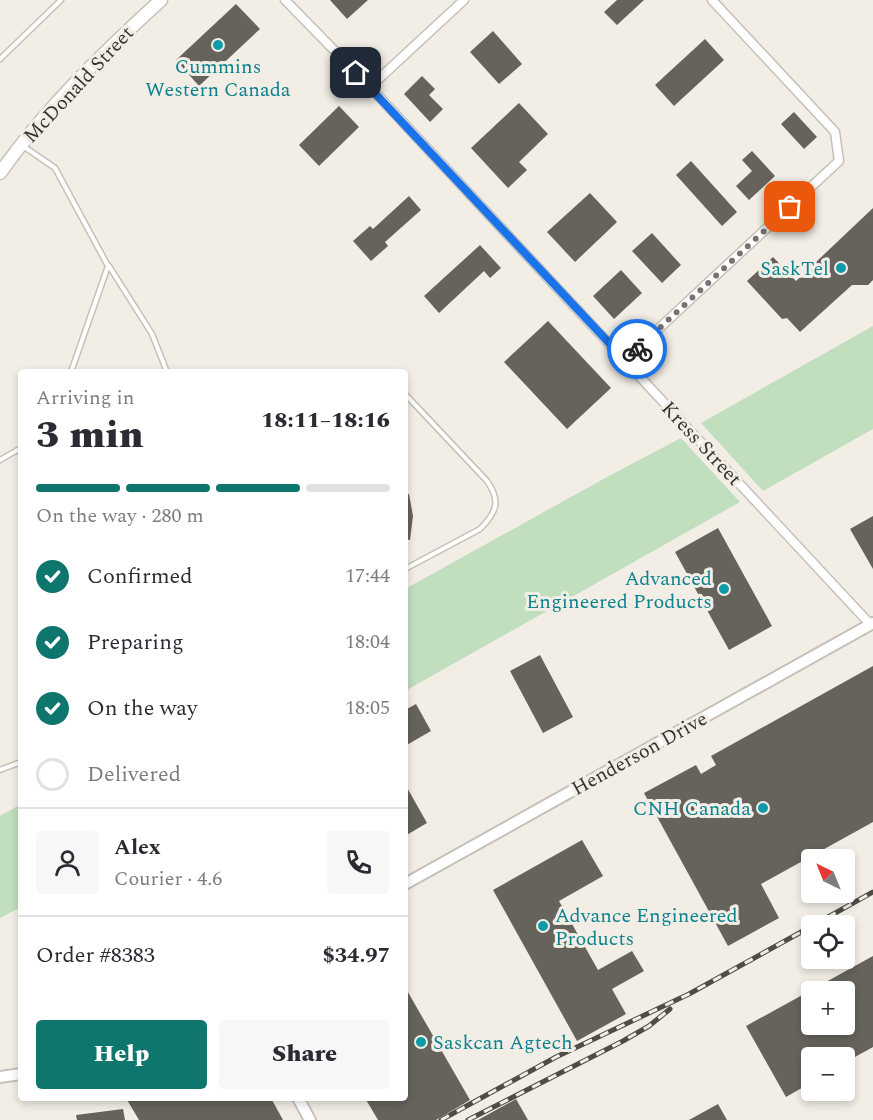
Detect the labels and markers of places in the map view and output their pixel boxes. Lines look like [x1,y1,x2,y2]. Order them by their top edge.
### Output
marker: Cummins Western Canada [211,38,225,52]
pin [330,47,381,98]
place label: Cummins Western Canada [145,52,291,105]
pin [764,181,815,232]
place label: SaskTel [760,254,829,284]
marker: SaskTel [834,261,848,275]
place label: Advanced Engineered Products [526,564,712,617]
marker: Advanced Engineered Products [717,582,731,596]
place label: CNH Canada [633,794,751,824]
marker: CNH Canada [756,801,770,815]
place label: Advance Engineered Products [555,901,738,954]
marker: Advance Engineered Products [536,919,550,933]
place label: Saskcan Agtech [433,1028,573,1058]
marker: Saskcan Agtech [414,1035,428,1049]

